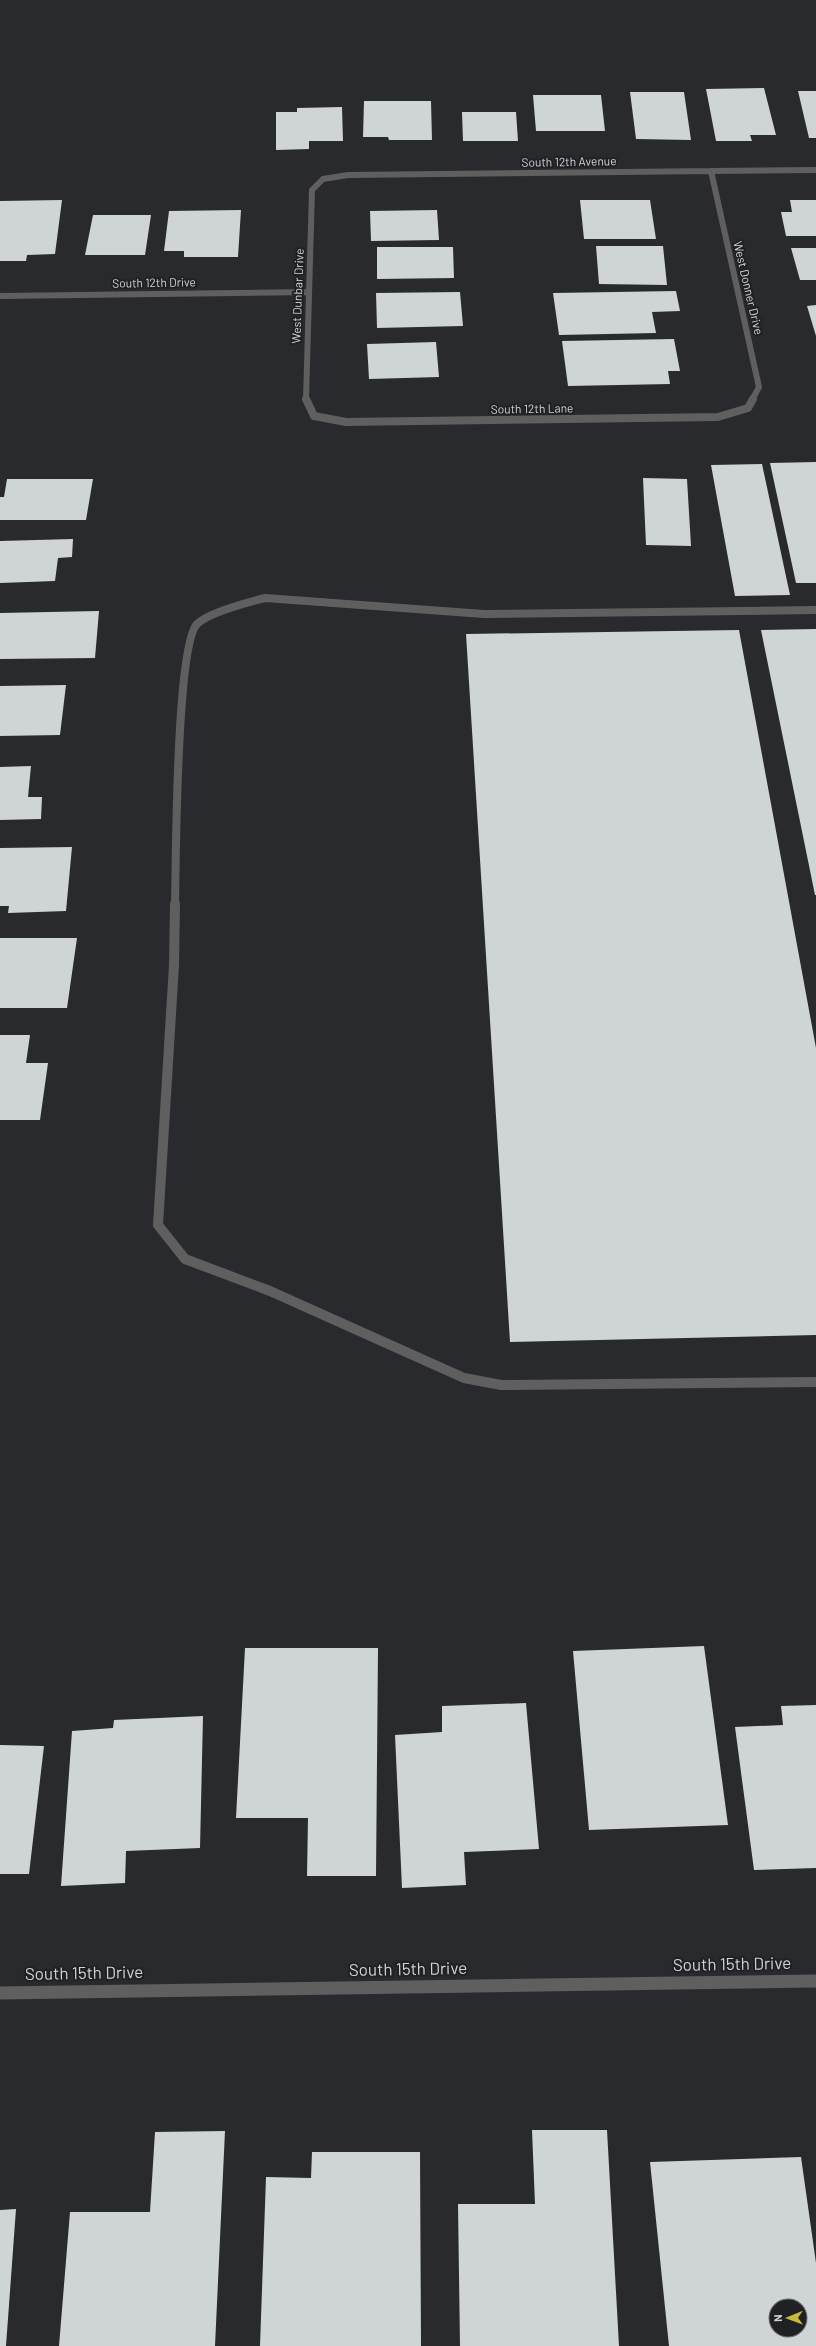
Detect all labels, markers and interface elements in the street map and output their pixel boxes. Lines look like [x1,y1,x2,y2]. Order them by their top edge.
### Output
street label: South 12th Avenue [521,153,617,169]
street label: West Donner Drive [731,240,767,336]
street label: West Dunbar Drive [288,248,306,344]
street label: South 12th Drive [112,274,196,290]
street label: South 12th Lane [490,400,574,416]
street label: South 15th Drive [673,1952,791,1974]
street label: South 15th Drive [349,1957,467,1979]
street label: South 15th Drive [25,1961,143,1983]
north arrow [768,2298,808,2338]
text: N [771,2314,784,2322]

